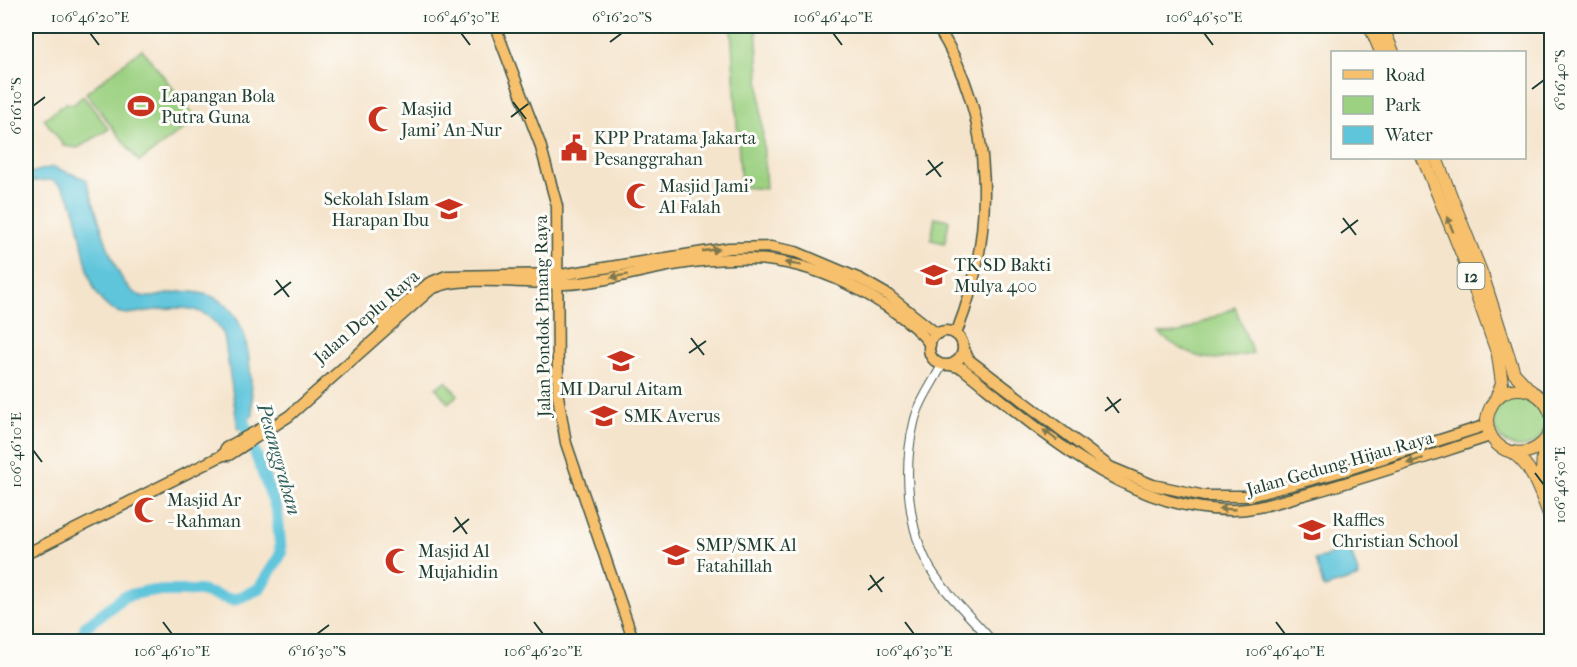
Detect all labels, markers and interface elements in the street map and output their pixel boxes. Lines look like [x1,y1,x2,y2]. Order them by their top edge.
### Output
text: 106°46'20"E [51,8,129,26]
text: 106°46'30"E [423,8,499,26]
text: 6°16'20"S [592,8,652,26]
text: 106°46'40"E [793,8,873,26]
text: 106°46'50"E [1165,8,1243,26]
text: 6°16'40"S [1551,49,1569,110]
legend [1331,51,1526,159]
text: Road [1385,65,1425,86]
text: 6°16'10"S [7,77,25,135]
place label: Lapangan Bola Putra Guna [161,86,276,128]
sports icon: Lapangan Bola Putra Guna [126,91,156,121]
text: Park [1385,95,1422,116]
place label: Masjid Jami' An-Nur [399,99,502,141]
mosque icon: Masjid Jami' An-Nur [366,104,396,134]
text: Water [1384,125,1433,146]
place label: KPP Pratama Jakarta Pesanggrahan [594,128,757,170]
public building icon: KPP Pratama Jakarta Pesanggrahan [559,133,589,163]
place label: Masjid Jami' Al Falah [658,176,753,218]
mosque icon: Masjid Jami' Al Falah [624,181,654,211]
place label: Sekolah Islam Harapan Ibu [324,189,429,231]
school or university icon: Sekolah Islam Harapan Ibu [434,194,464,224]
street label: Jalan Pondok Pinang Raya [531,214,555,419]
one-way arrow [1445,215,1454,233]
one-way arrow [701,245,720,255]
place label: TK SD Bakti Mulya 400 [954,255,1052,297]
one-way arrow [783,259,802,268]
school or university icon: TK SD Bakti Mulya 400 [919,260,949,290]
road number: 12 [1458,263,1484,289]
street label: Jalan Deplu Raya [309,265,424,370]
one-way arrow [610,271,629,280]
school or university icon: MI Darul Aitam [606,346,636,376]
place label: MI Darul Aitam [560,379,682,400]
water label: Pesanggrahan [252,399,306,518]
school or university icon: SMK Averus [589,401,619,431]
place label: SMK Averus [624,406,720,427]
text: 106°46'10"E [7,412,25,488]
street label: Jalan Gedung Hijau Raya [1242,427,1436,501]
one-way arrow [1043,430,1058,442]
text: 106°46'50"E [1551,446,1569,524]
one-way arrow [1406,457,1424,466]
place label: Masjid Ar - Rahman [167,490,242,532]
mosque icon: Masjid Ar - Rahman [132,495,162,525]
one-way arrow [1217,504,1236,513]
place label: Raffles Christian School [1332,510,1459,552]
school or university icon: Raffles Christian School [1297,515,1327,545]
place label: SMP/SMK Al Fatahillah [696,535,796,577]
school or university icon: SMP/SMK Al Fatahillah [661,540,691,570]
place label: Masjid Al Mujahidin [418,541,499,583]
mosque icon: Masjid Al Mujahidin [383,546,413,576]
text: 106°46'10"E [134,642,210,660]
text: 6°16'30"S [288,642,346,660]
text: 106°46'20"E [504,642,582,660]
text: 106°46'30"E [876,642,952,660]
text: 106°46'40"E [1245,642,1325,660]

